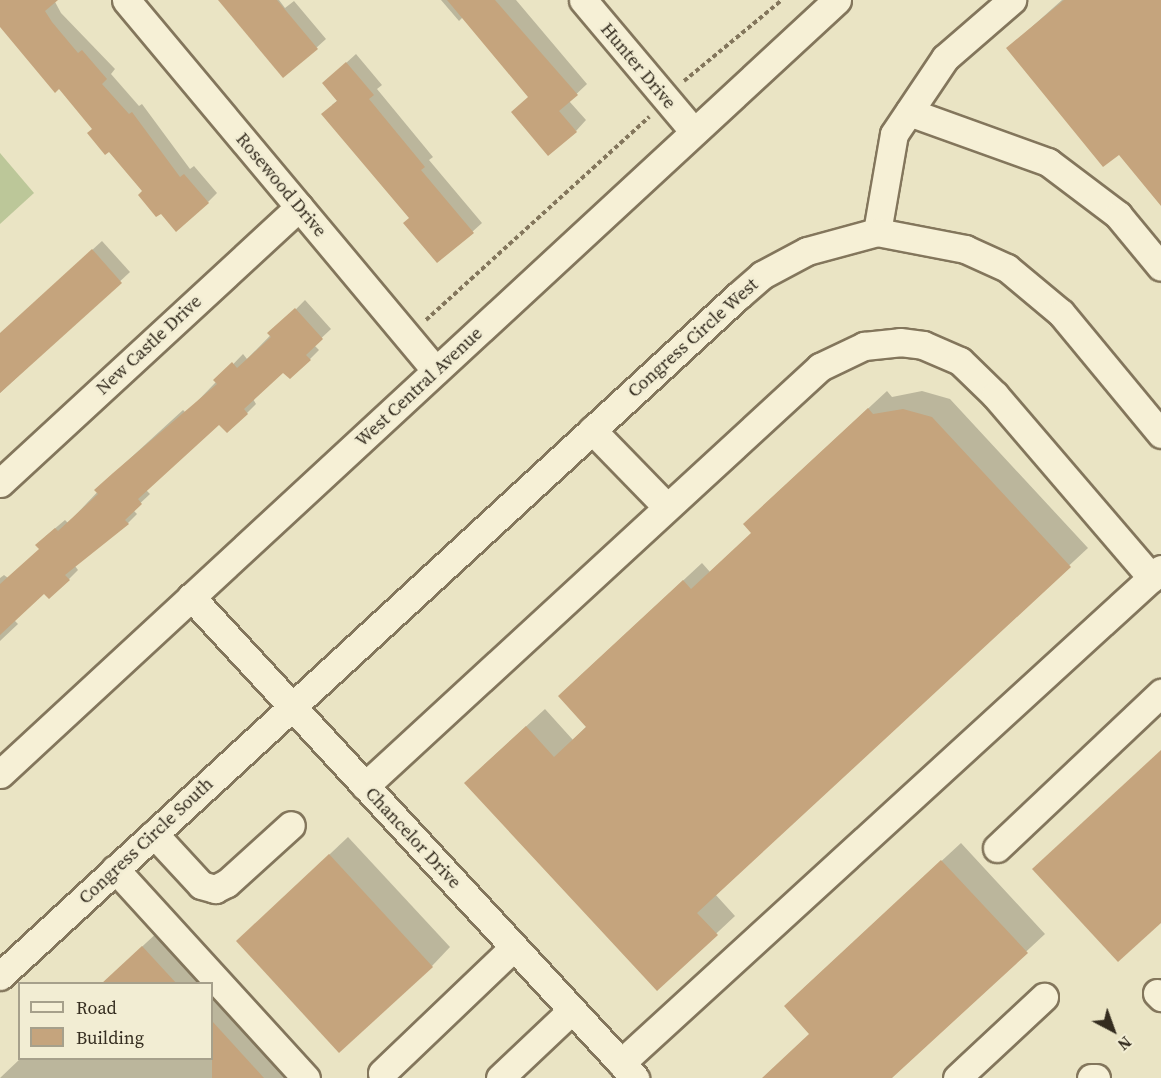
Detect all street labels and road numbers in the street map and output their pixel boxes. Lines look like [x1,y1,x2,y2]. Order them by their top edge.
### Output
street label: Hunter Drive [596,19,680,113]
street label: Rosewood Drive [231,129,331,241]
street label: Congress Circle West [623,274,763,402]
street label: New Castle Drive [92,291,206,399]
street label: West Central Avenue [351,323,487,451]
street label: Congress Circle South [74,773,218,909]
street label: Chancelor Drive [361,783,465,893]

